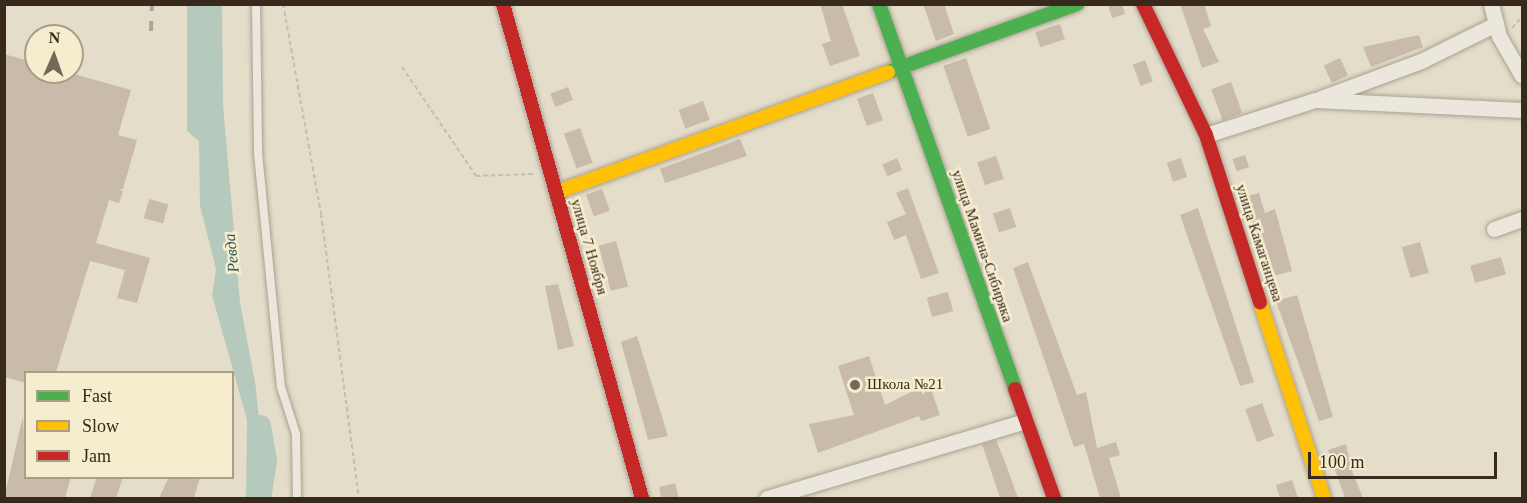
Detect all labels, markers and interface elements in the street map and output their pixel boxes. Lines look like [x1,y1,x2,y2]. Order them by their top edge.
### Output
north arrow [24,24,84,84]
text: N [49,29,61,46]
street label: улица Мамина-Сибиряка [947,168,1017,324]
street label: улица Камаганцева [1232,182,1286,304]
street label: улица 7 Ноября [567,197,611,297]
water label: Ревда [220,233,244,273]
legend [24,371,234,479]
place label: Школа №21 [867,376,943,394]
marker: Школа №21 [848,378,862,392]
text: Fast [82,386,112,406]
text: Slow [82,416,119,436]
scale bar [1311,440,1500,478]
text: Jam [82,446,111,466]
text: 100 m [1319,452,1365,472]

